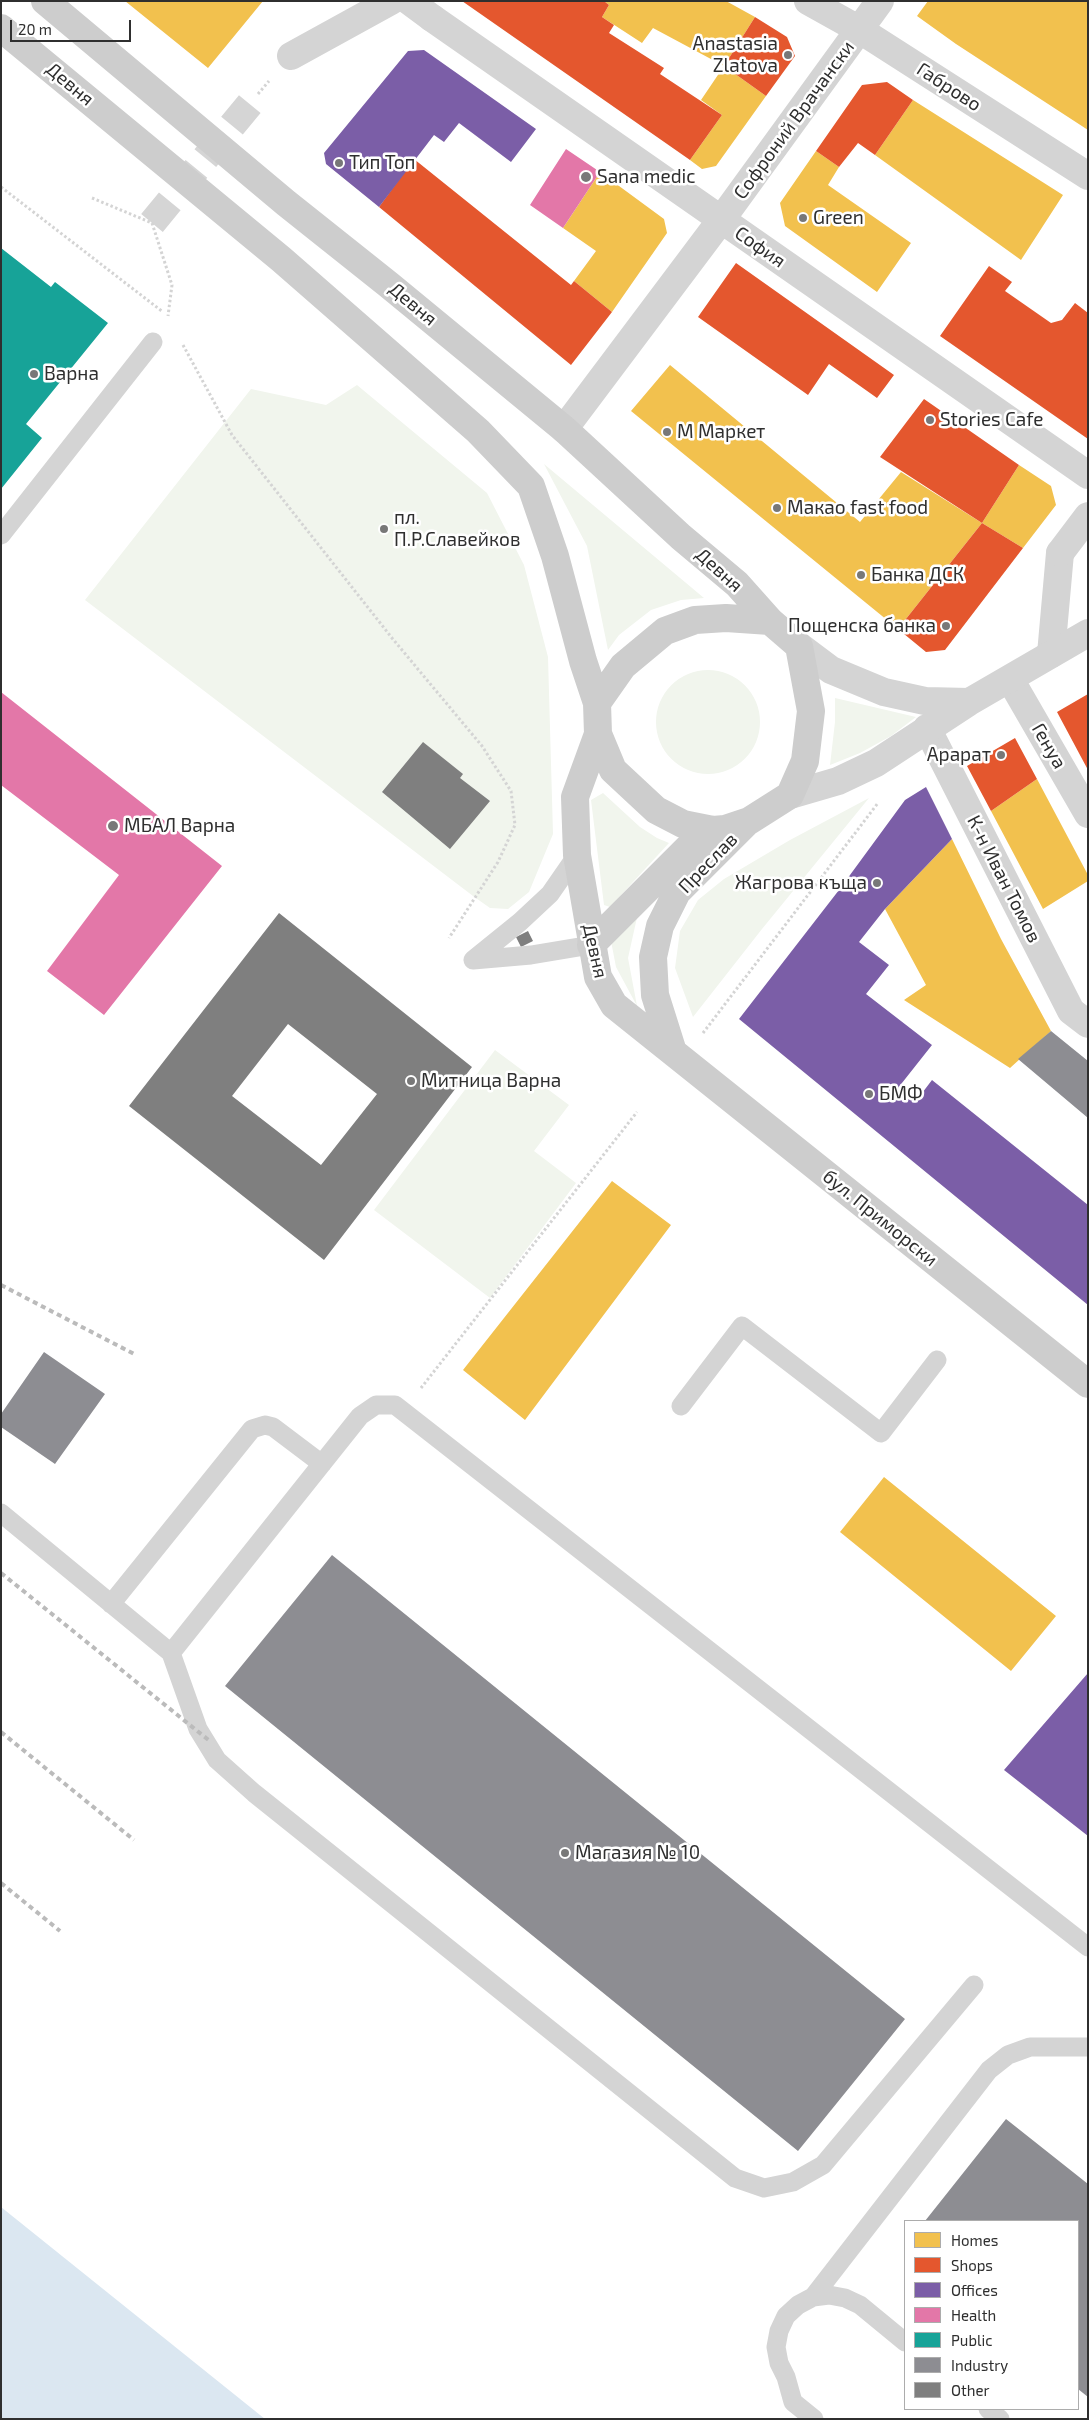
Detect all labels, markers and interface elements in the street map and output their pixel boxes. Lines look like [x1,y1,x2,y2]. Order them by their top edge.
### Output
scale bar [12,10,134,42]
text: 20 m [18,20,52,38]
place label: Anastasia Zlatova [693,33,778,77]
street label: Софроний Врачански [729,36,859,204]
marker: Anastasia Zlatova [782,49,794,61]
street label: Девня [41,57,99,111]
street label: Габрово [912,58,986,116]
place label: Тип Топ [349,152,415,174]
marker: Тип Топ [333,157,345,169]
place label: Sana medic [597,166,696,188]
marker: Sana medic [579,170,593,184]
place label: Green [813,207,864,229]
marker: Green [797,212,809,224]
street label: София [730,221,790,273]
street label: Девня [384,277,442,331]
place label: Варна [44,363,99,385]
marker: Варна [28,368,40,380]
place label: Stories Cafe [940,409,1044,431]
marker: Stories Cafe [924,414,936,426]
place label: М Маркет [677,421,765,443]
marker: М Маркет [661,426,673,438]
place label: Макао fast food [787,497,928,519]
marker: Макао fast food [771,502,783,514]
place label: пл. П.Р.Славeйков [394,507,520,551]
marker: пл. П.Р.Славeйков [378,523,390,535]
street label: Девня [691,543,747,597]
place label: Банка ДСК [871,564,964,586]
marker: Банка ДСК [855,569,867,581]
place label: Пощенска банка [788,615,936,637]
marker: Пощенска банка [940,620,952,632]
street label: Генуа [1027,719,1071,773]
place label: Арарат [927,744,991,766]
marker: Арарат [995,749,1007,761]
street label: К-н Иван Томов [962,812,1046,946]
place label: МБАЛ Варна [124,815,235,837]
marker: МБАЛ Варна [106,819,120,833]
street label: Преслав [674,828,742,898]
place label: Жагрова къща [735,872,867,894]
marker: Жагрова къща [871,877,883,889]
street label: Девня [578,921,612,981]
place label: Митница Варна [421,1070,561,1092]
marker: Митница Варна [405,1075,417,1087]
place label: БМФ [879,1083,923,1105]
marker: БМФ [863,1088,875,1100]
street label: бул. Приморски [818,1165,942,1271]
place label: Магазия № 10 [575,1842,700,1864]
marker: Магазия № 10 [559,1847,571,1859]
legend [904,2220,1079,2410]
text: Homes [951,2231,998,2249]
text: Shops [951,2256,993,2274]
text: Offices [951,2281,998,2299]
text: Health [951,2306,996,2324]
text: Public [951,2331,992,2349]
text: Industry [951,2356,1008,2374]
text: Other [951,2381,990,2399]

